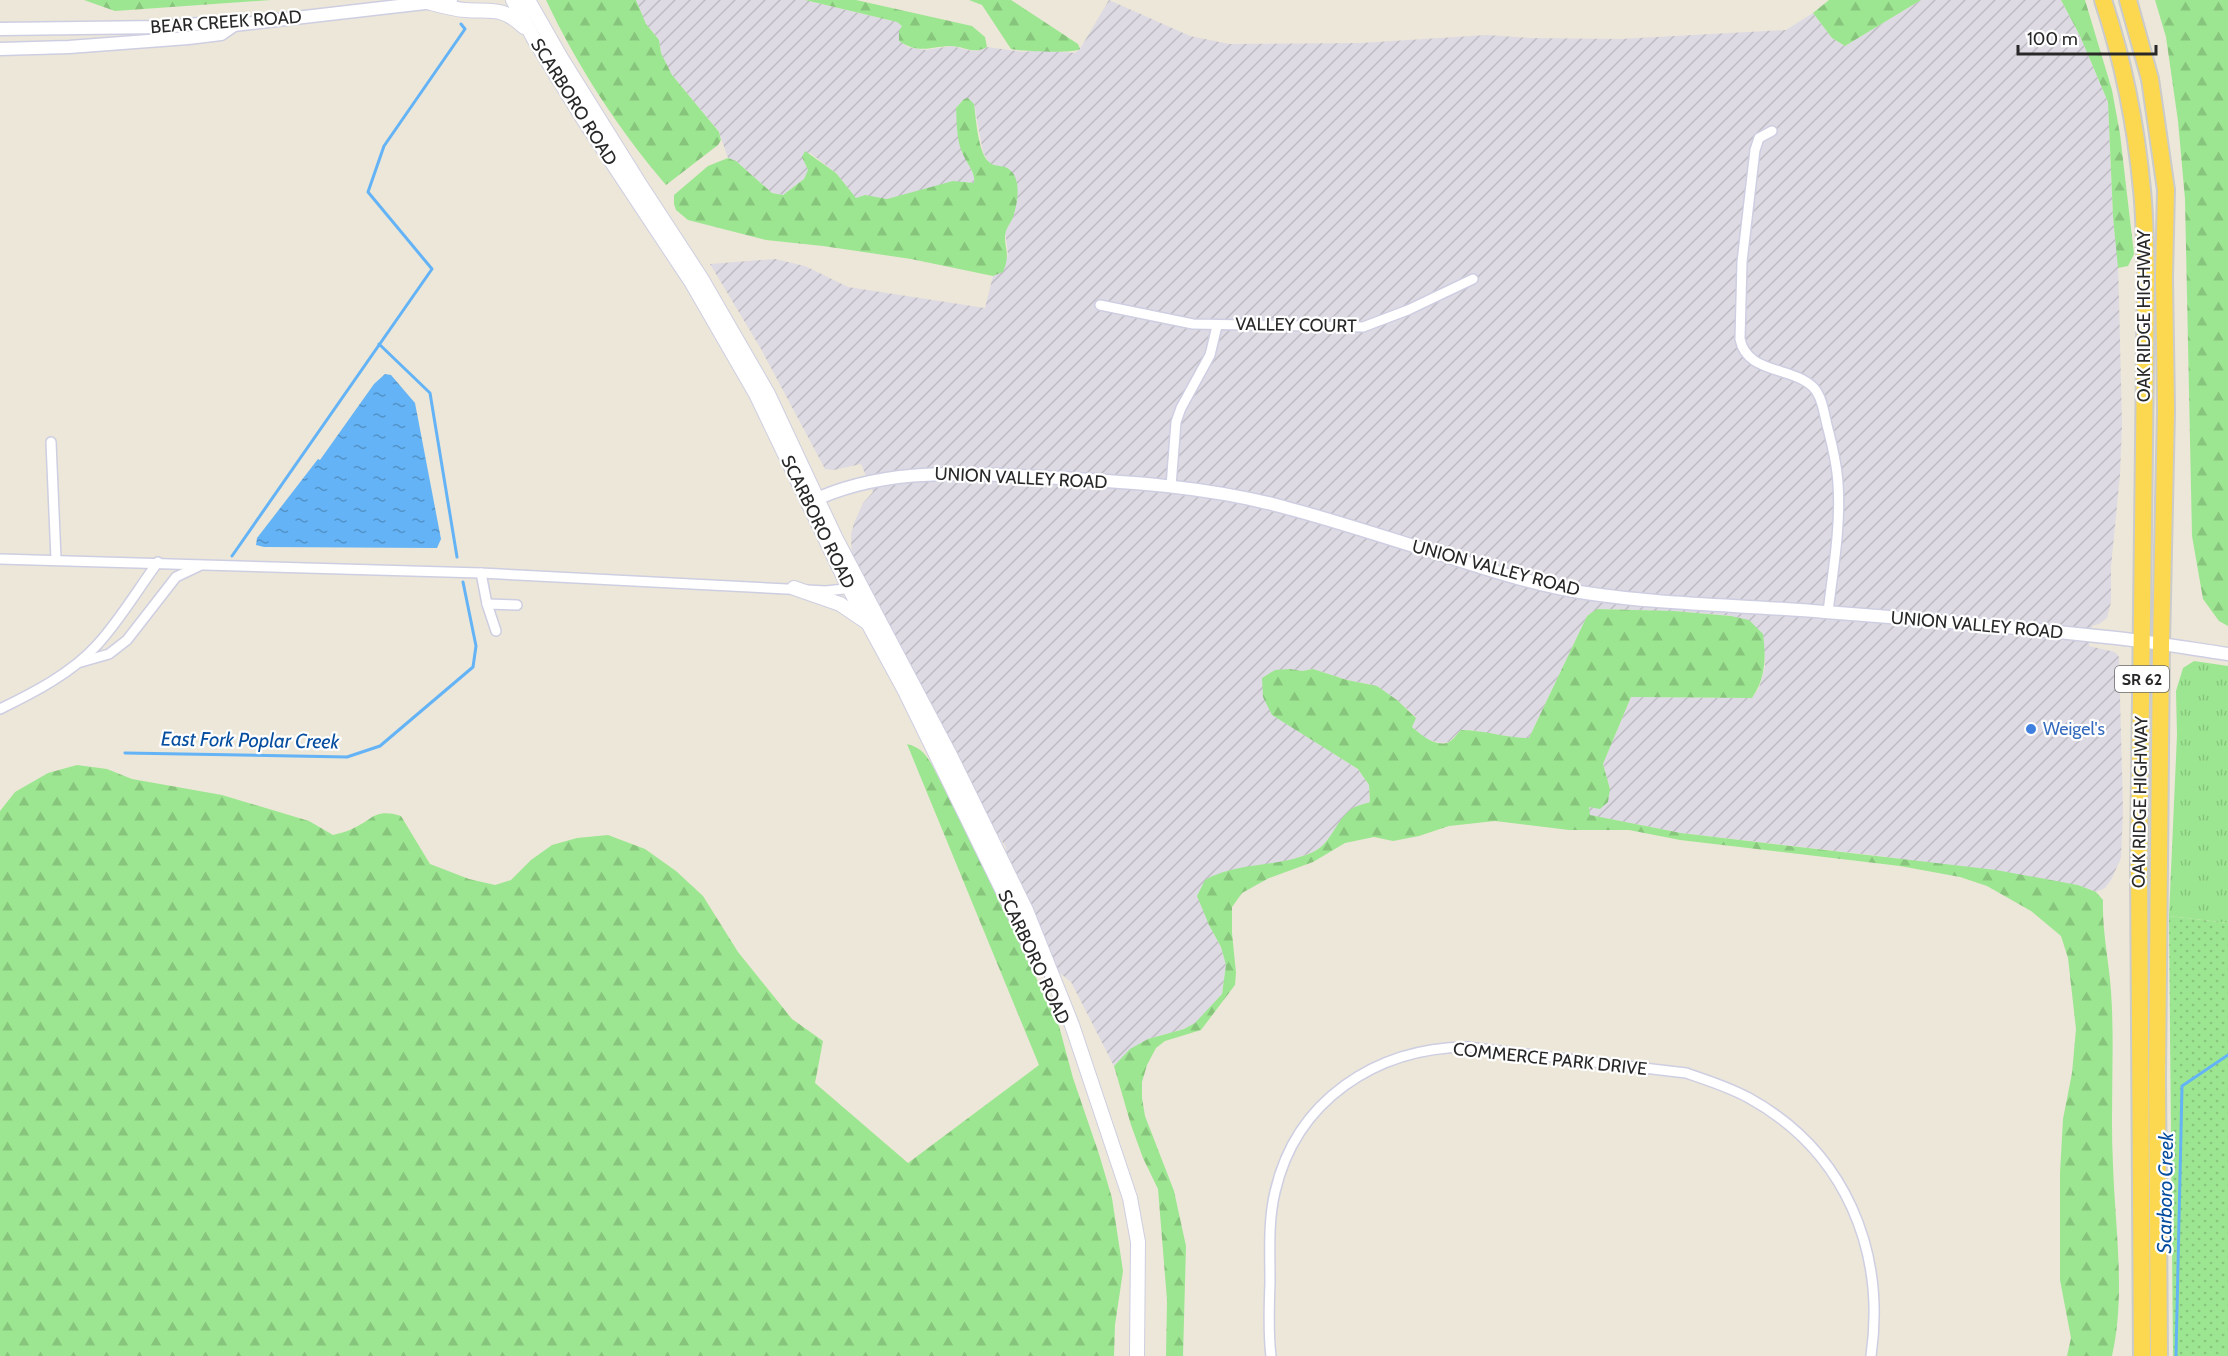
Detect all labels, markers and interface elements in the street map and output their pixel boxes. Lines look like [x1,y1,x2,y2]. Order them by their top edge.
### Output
street label: BEAR CREEK ROAD [150,6,302,38]
scale bar [2018,18,2156,56]
text: 100 m [2027,28,2078,50]
street label: SCARBORO ROAD [526,34,622,170]
street label: OAK RIDGE HIGHWAY [2133,229,2155,402]
street label: VALLEY COURT [1235,313,1357,337]
street label: SCARBORO ROAD [776,452,860,592]
street label: UNION VALLEY ROAD [934,462,1108,494]
street label: UNION VALLEY ROAD [1410,535,1582,601]
street label: UNION VALLEY ROAD [1890,607,2064,643]
road number: SR 62 [2115,666,2169,692]
street label: OAK RIDGE HIGHWAY [2127,715,2153,888]
place label: Weigel's [2043,718,2105,740]
marker: Weigel's [2024,722,2038,736]
water label: East Fork Poplar Creek [161,726,341,754]
street label: SCARBORO ROAD [993,886,1075,1028]
street label: COMMERCE PARK DRIVE [1452,1038,1648,1080]
water label: Scarboro Creek [2152,1131,2178,1254]

